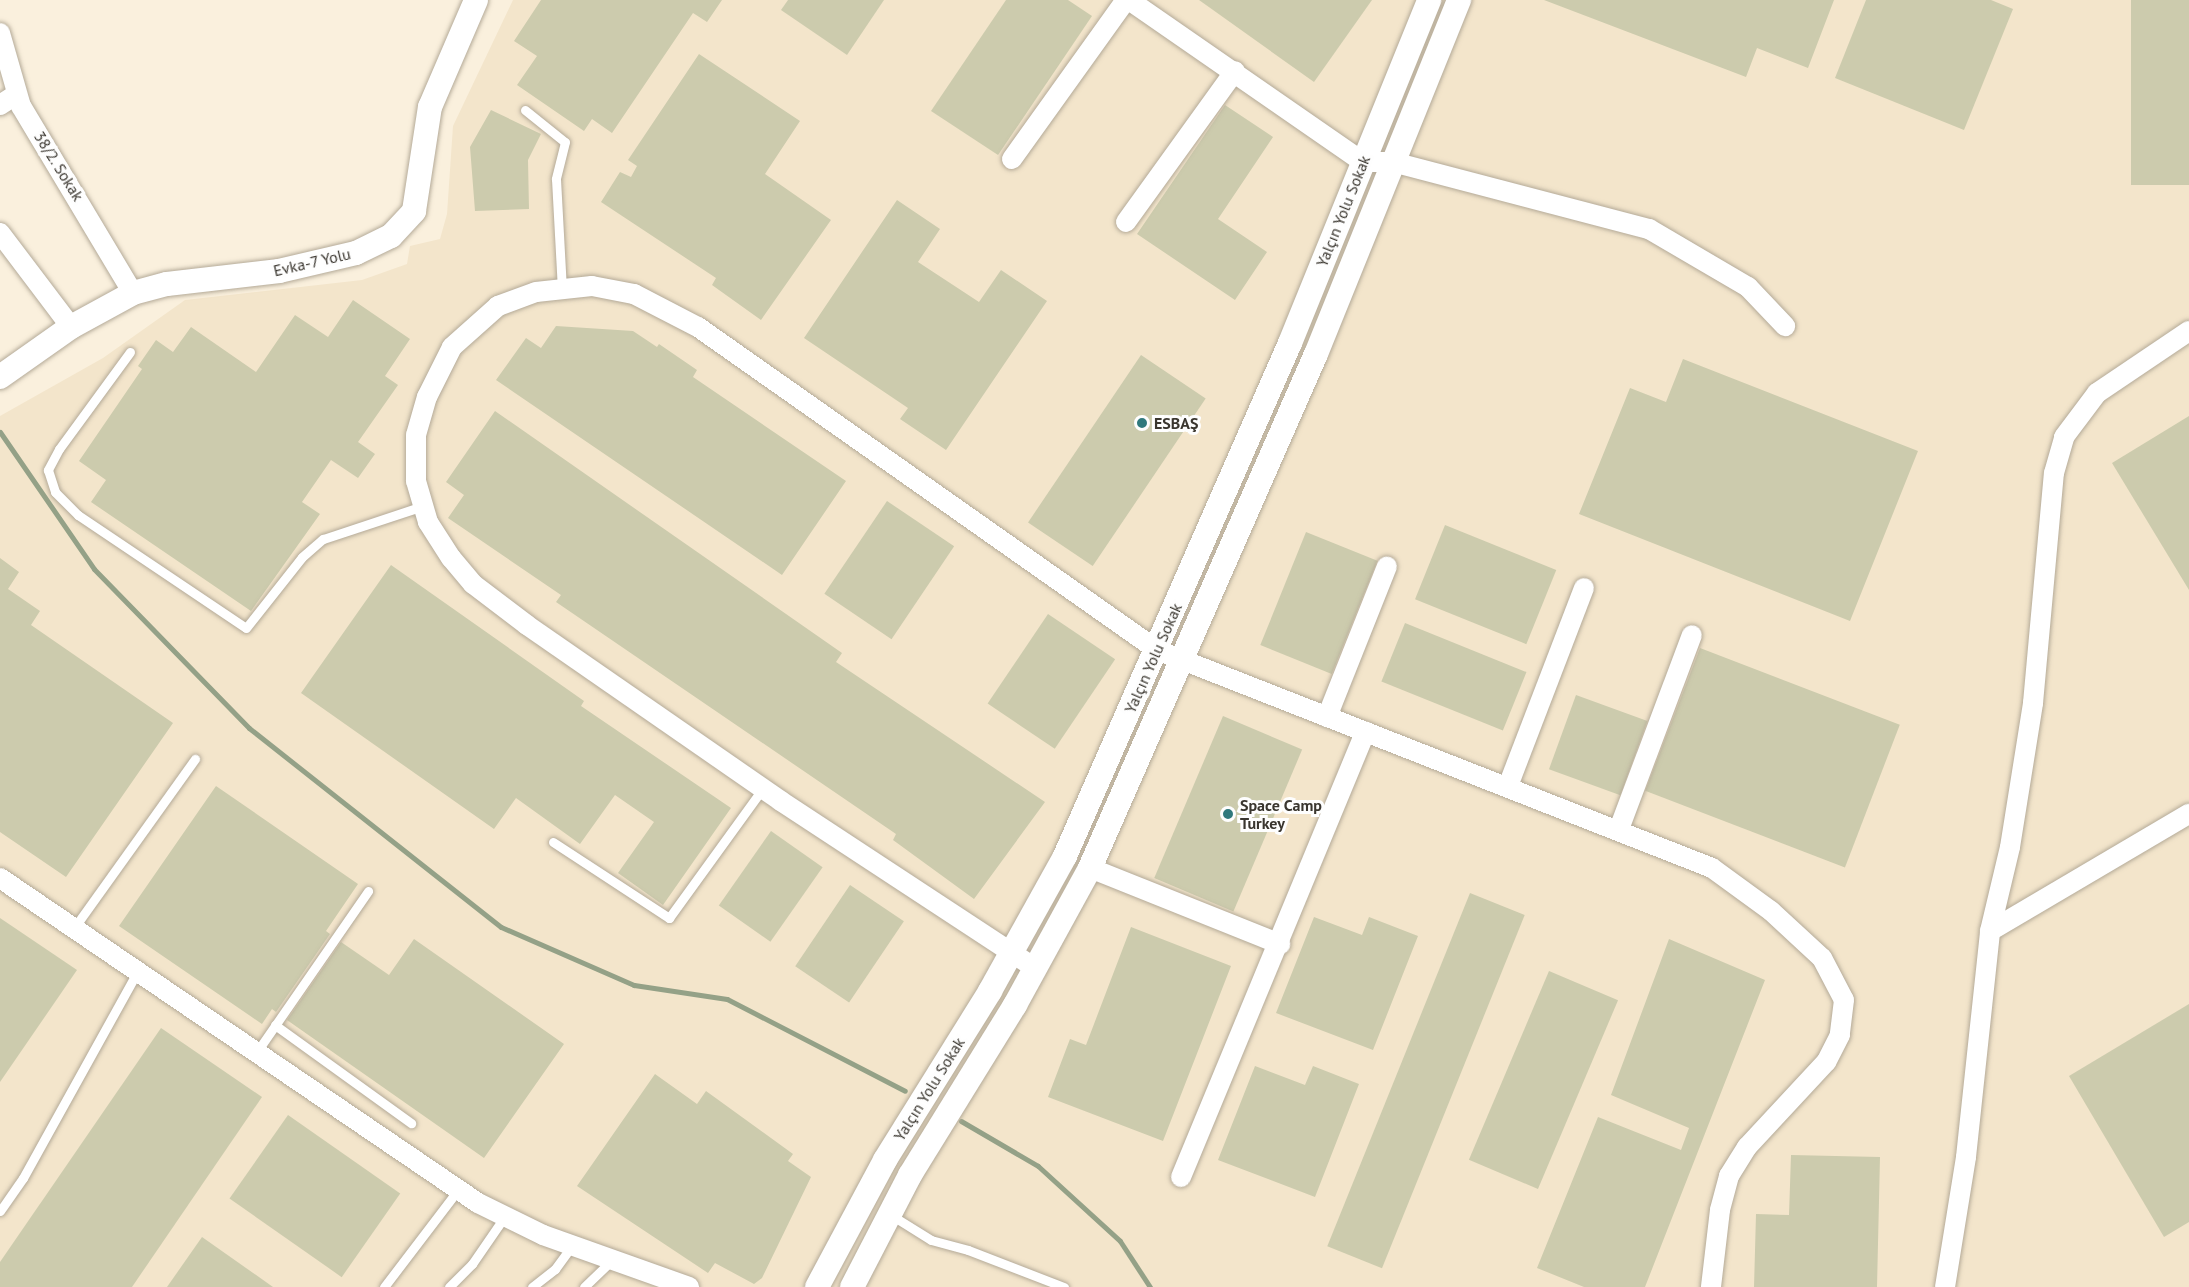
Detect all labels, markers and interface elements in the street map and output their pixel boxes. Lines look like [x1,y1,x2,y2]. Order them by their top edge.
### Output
street label: 38/2. Sokak [30,127,88,205]
street label: Yalçın Yolu Sokak [1312,152,1374,270]
street label: Evka-7 Yolu [271,244,353,280]
place label: ESBAŞ [1154,413,1198,433]
marker: ESBAŞ [1135,416,1149,430]
street label: Yalçın Yolu Sokak [1120,600,1186,716]
place label: Space Camp Turkey [1240,795,1322,833]
marker: Space Camp Turkey [1221,807,1235,821]
street label: Yalçın Yolu Sokak [889,1033,969,1145]

